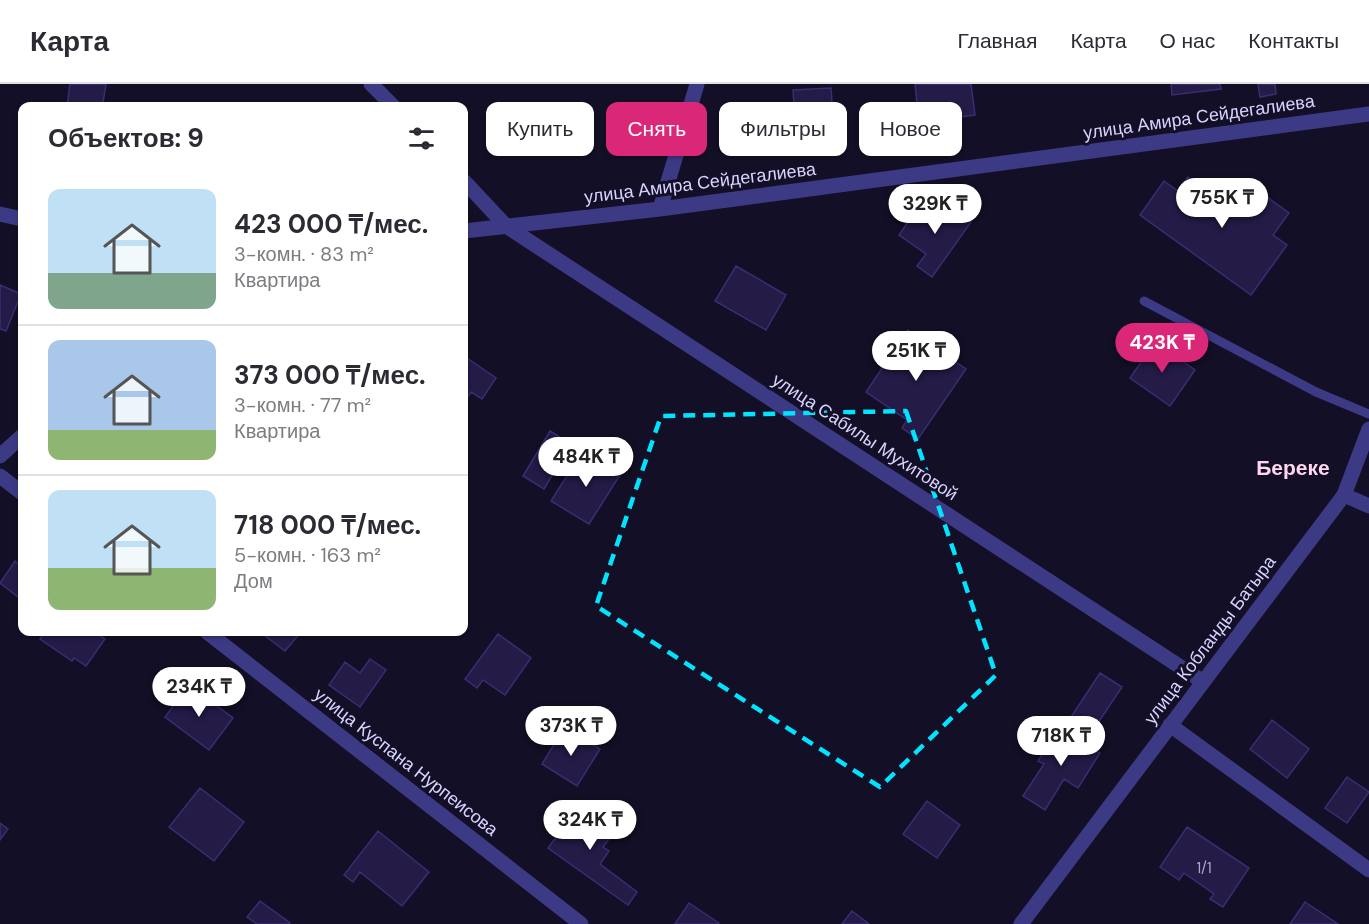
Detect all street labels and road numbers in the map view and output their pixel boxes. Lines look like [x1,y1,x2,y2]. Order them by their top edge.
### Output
street label: улица Амира Сейдегалиева [1082,89,1317,145]
street label: улица Амира Сейдегалиева [583,157,818,209]
street label: улица Сабилы Мухитовой [768,368,962,506]
street label: улица Кобланды Батыра [1139,550,1282,729]
street label: улица Куспана Нурпеисова [309,683,504,842]

